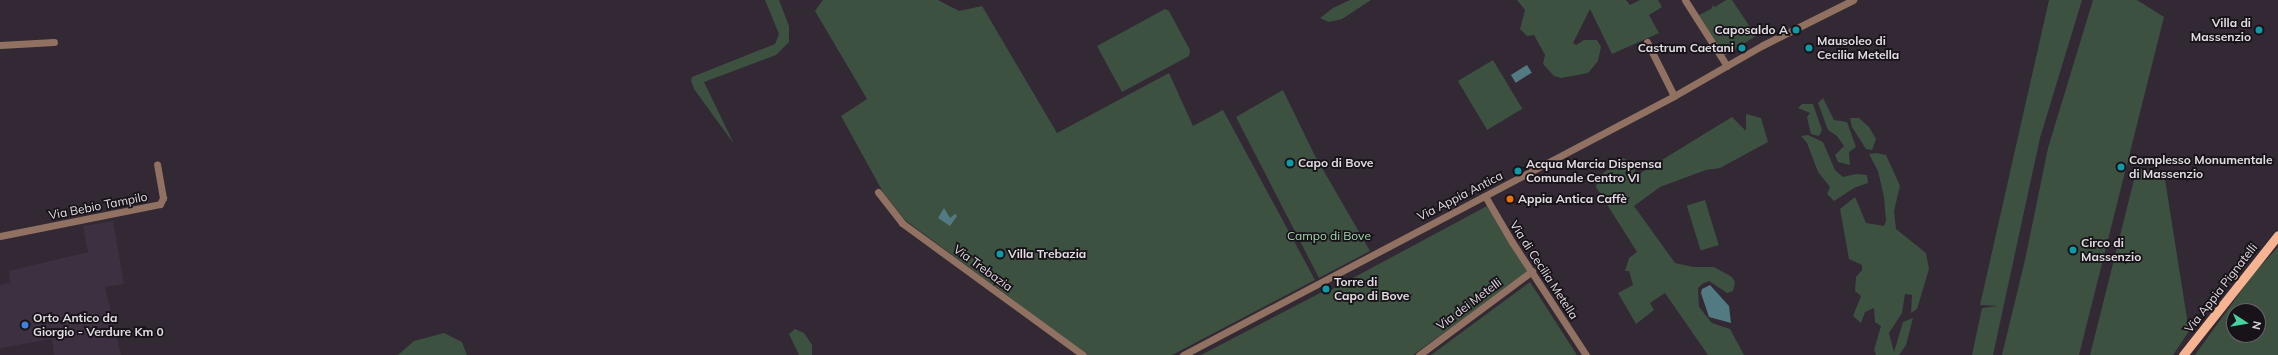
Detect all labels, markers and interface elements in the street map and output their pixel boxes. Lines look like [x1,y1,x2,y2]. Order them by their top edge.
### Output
place label: Villa di Massenzio [2191,16,2251,44]
place label: Caposaldo A [1715,23,1788,37]
marker: Caposaldo A [1791,25,1801,35]
marker: Villa di Massenzio [2254,25,2264,35]
place label: Mausoleo di Cecilia Metella [1817,34,1899,62]
place label: Castrum Caetani [1638,41,1734,55]
marker: Castrum Caetani [1737,43,1747,53]
marker: Mausoleo di Cecilia Metella [1804,43,1814,53]
place label: Complesso Monumentale di Massenzio [2129,153,2272,181]
place label: Capo di Bove [1298,156,1373,170]
place label: Acqua Marcia Dispensa Comunale Centro VI [1526,157,1662,185]
marker: Capo di Bove [1285,158,1295,168]
marker: Complesso Monumentale di Massenzio [2116,162,2126,172]
marker: Acqua Marcia Dispensa Comunale Centro VI [1513,166,1523,176]
street label: Via Appia Antica [1415,168,1505,224]
street label: Via Bebio Tampilo [47,189,149,223]
place label: Appia Antica Caffè [1518,192,1627,206]
marker: Appia Antica Caffè [1505,194,1515,204]
street label: Via di Cecilia Metella [1507,218,1581,322]
park label: Campo di Bove [1287,229,1371,243]
place label: Circo di Massenzio [2081,236,2141,264]
street label: Via Appia Pignatelli [2182,240,2260,336]
street label: Via Trebazia [951,242,1015,294]
marker: Circo di Massenzio [2068,245,2078,255]
place label: Villa Trebazia [1008,247,1086,261]
marker: Villa Trebazia [995,249,1005,259]
place label: Torre di Capo di Bove [1334,275,1409,303]
street label: Via dei Metelli [1434,275,1504,333]
marker: Torre di Capo di Bove [1321,284,1331,294]
north arrow [2226,303,2266,343]
place label: Orto Antico da Giorgio - Verdure Km 0 [33,311,164,339]
marker: Orto Antico da Giorgio - Verdure Km 0 [20,320,30,330]
text: N [2249,320,2264,331]

